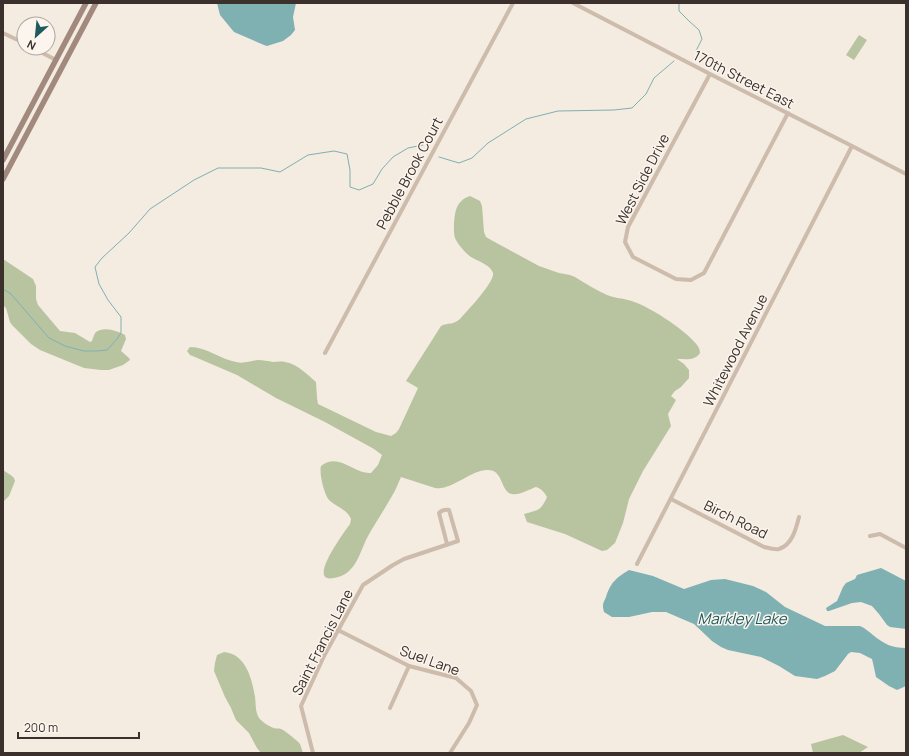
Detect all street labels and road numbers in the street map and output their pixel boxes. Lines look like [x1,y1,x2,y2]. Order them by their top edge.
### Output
street label: 170th Street East [691,45,798,113]
street label: Pebble Brook Court [371,113,447,232]
street label: West Side Drive [611,130,673,228]
street label: Whitewood Avenue [698,290,772,410]
street label: Birch Road [701,495,771,543]
street label: Saint Francis Lane [287,586,357,698]
street label: Suel Lane [397,640,463,680]

